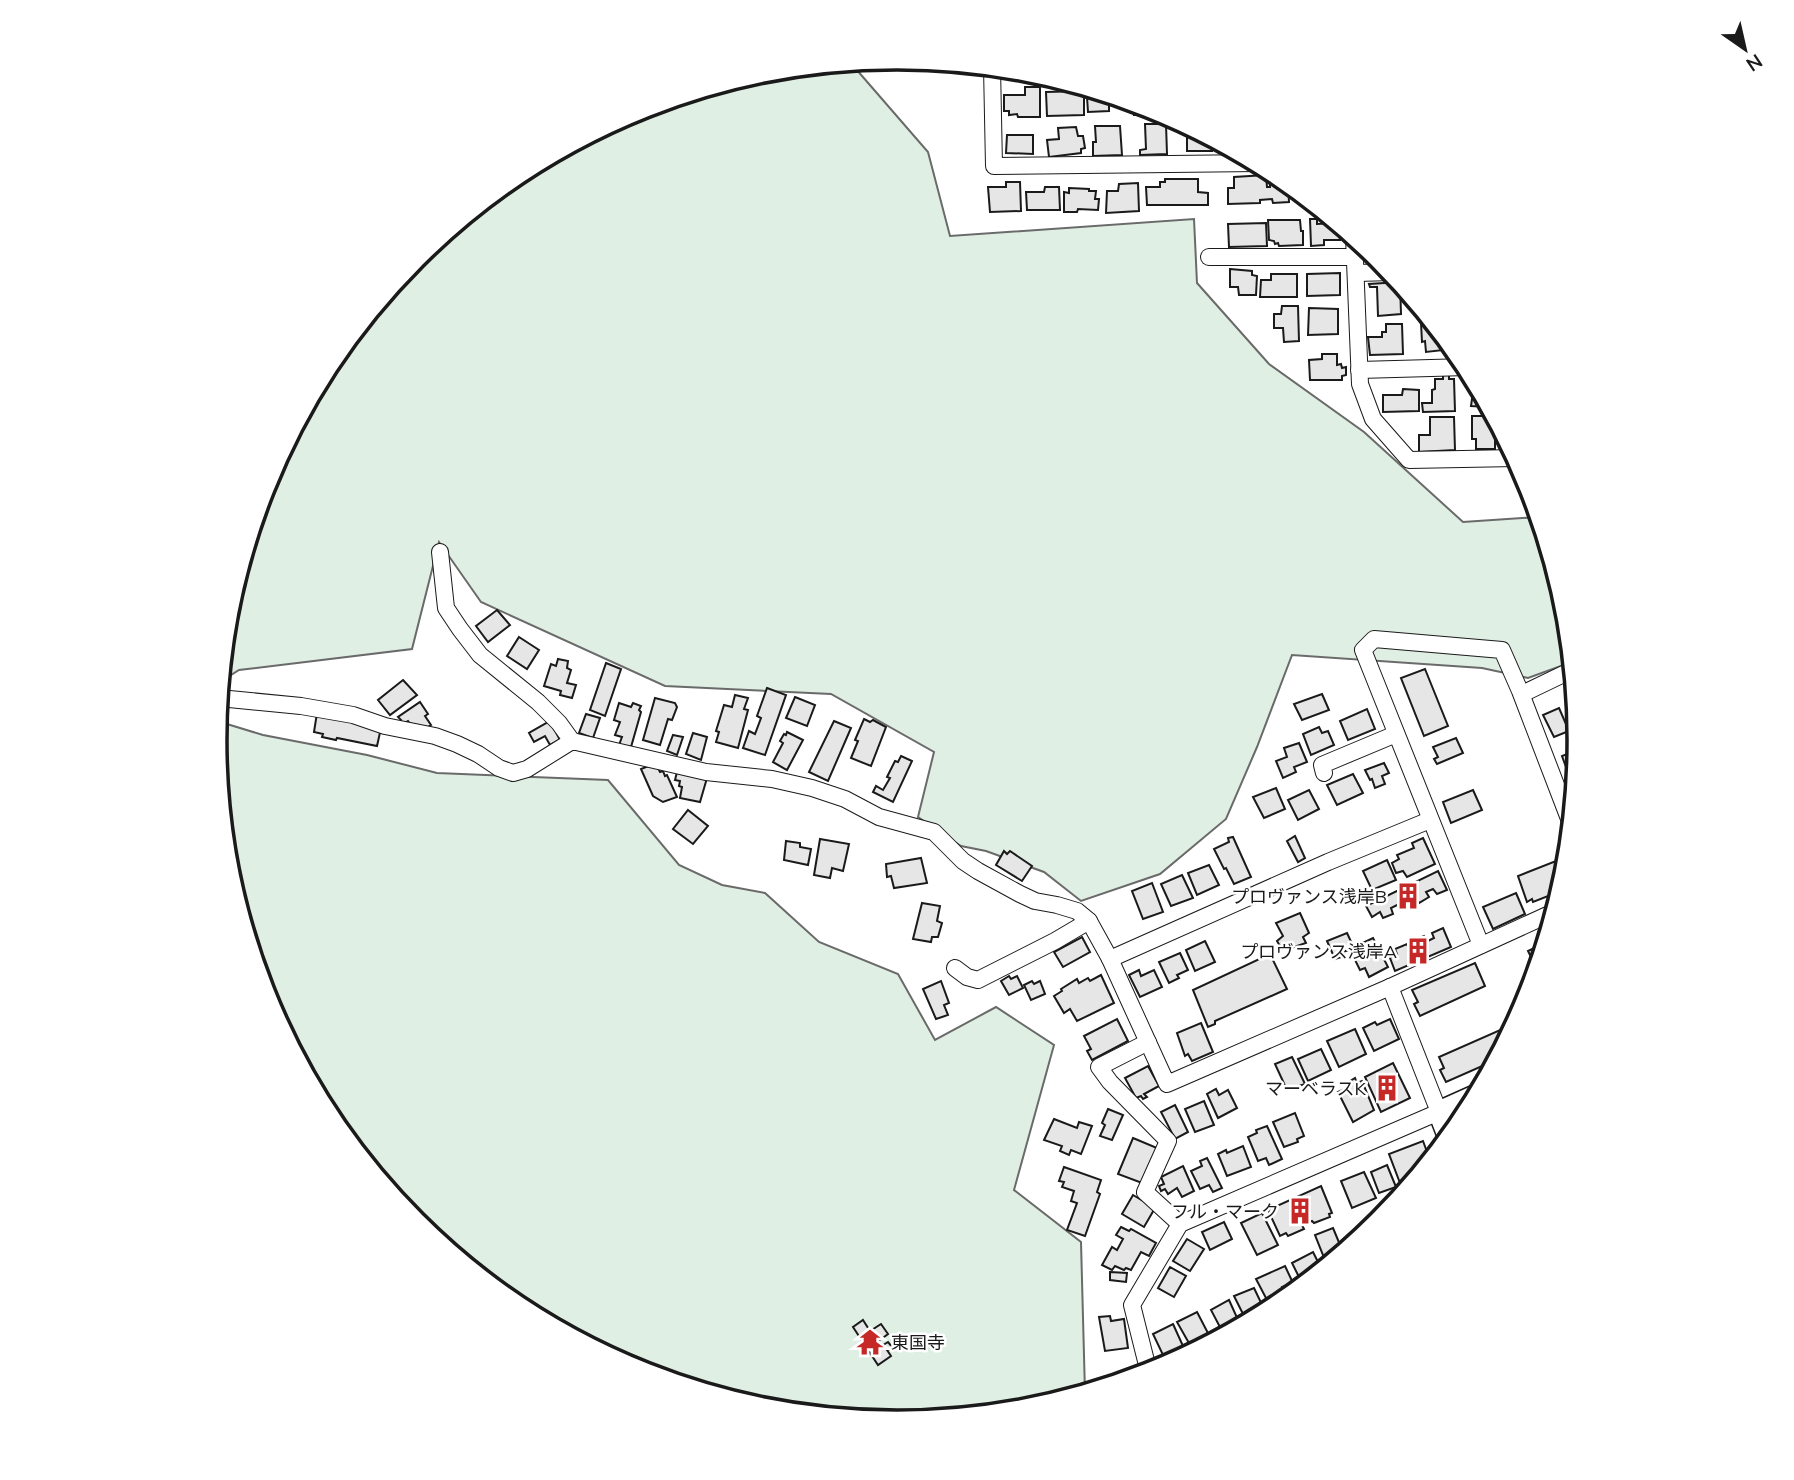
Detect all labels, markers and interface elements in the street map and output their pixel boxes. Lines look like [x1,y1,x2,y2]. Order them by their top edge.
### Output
north arrow [1710,14,1780,84]
text: N [1742,49,1767,77]
building icon: プロヴァンス浅岸B [1393,881,1423,911]
place label: プロヴァンス浅岸B [1231,885,1387,908]
building icon: プロヴァンス浅岸A [1403,936,1433,966]
place label: プロヴァンス浅岸A [1240,940,1397,963]
building icon: マーベラスK [1372,1073,1402,1103]
place label: マーベラスK [1265,1077,1367,1100]
building icon: フル・マーク [1285,1196,1315,1226]
place label: フル・マーク [1171,1200,1279,1223]
temple icon: 東国寺 [855,1327,885,1357]
place label: 東国寺 [891,1331,945,1354]

